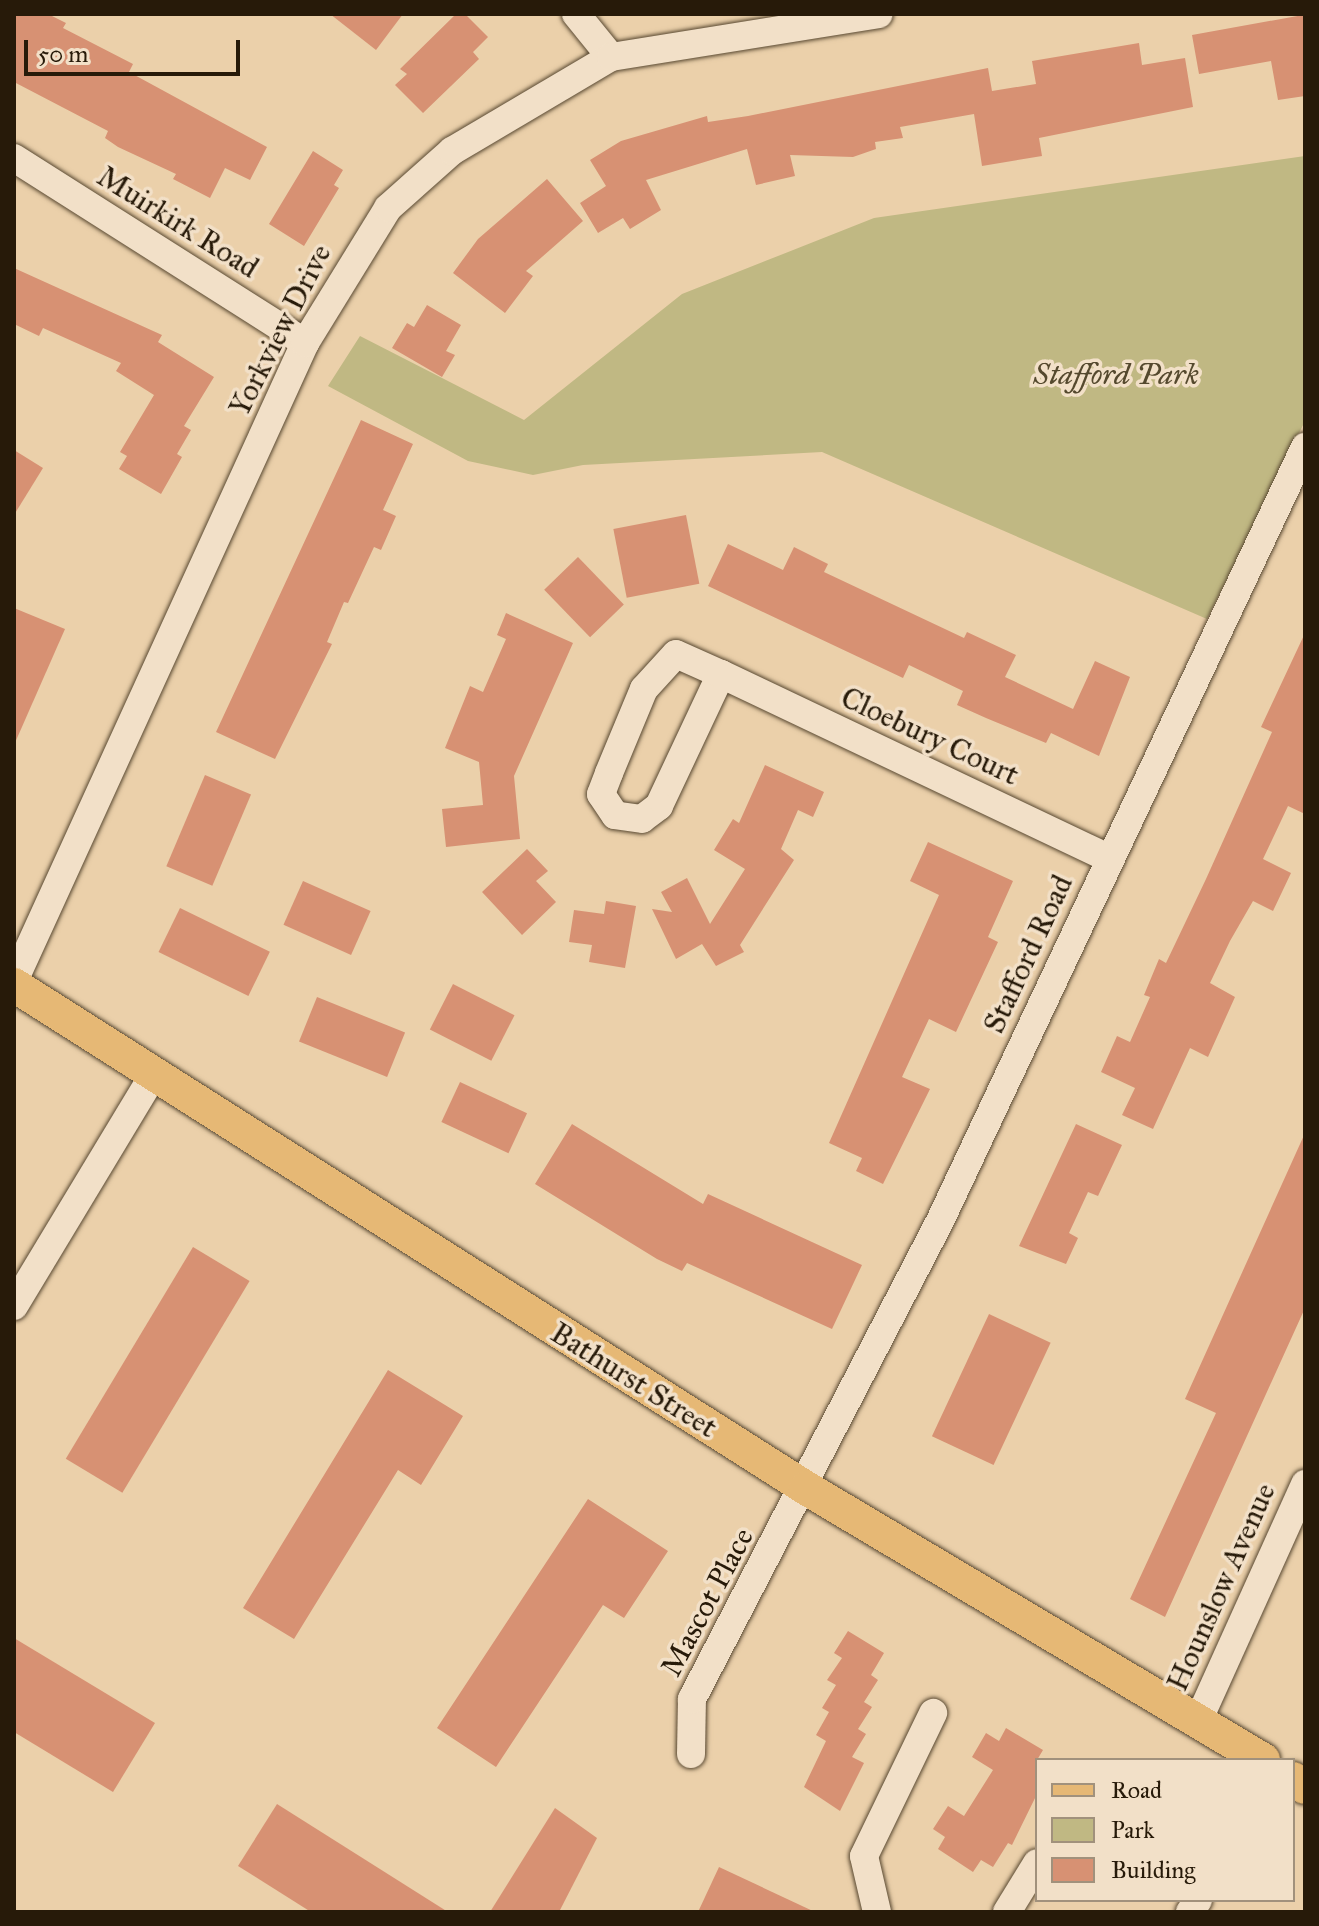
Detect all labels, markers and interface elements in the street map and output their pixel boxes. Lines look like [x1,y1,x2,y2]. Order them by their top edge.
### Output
scale bar [28,24,244,74]
text: 50 m [38,39,88,69]
street label: Muirkirk Road [91,158,265,286]
street label: Yorkview Drive [221,238,339,422]
park label: Stafford Park [1033,356,1199,392]
street label: Cloebury Court [835,679,1025,793]
street label: Stafford Road [976,869,1080,1039]
street label: Bathurst Street [544,1315,724,1445]
street label: Hounslow Avenue [1159,1478,1283,1696]
street label: Mascot Place [653,1522,761,1682]
legend [1035,1758,1295,1902]
text: Road [1111,1775,1162,1805]
text: Park [1111,1815,1154,1845]
text: Building [1111,1855,1196,1885]

